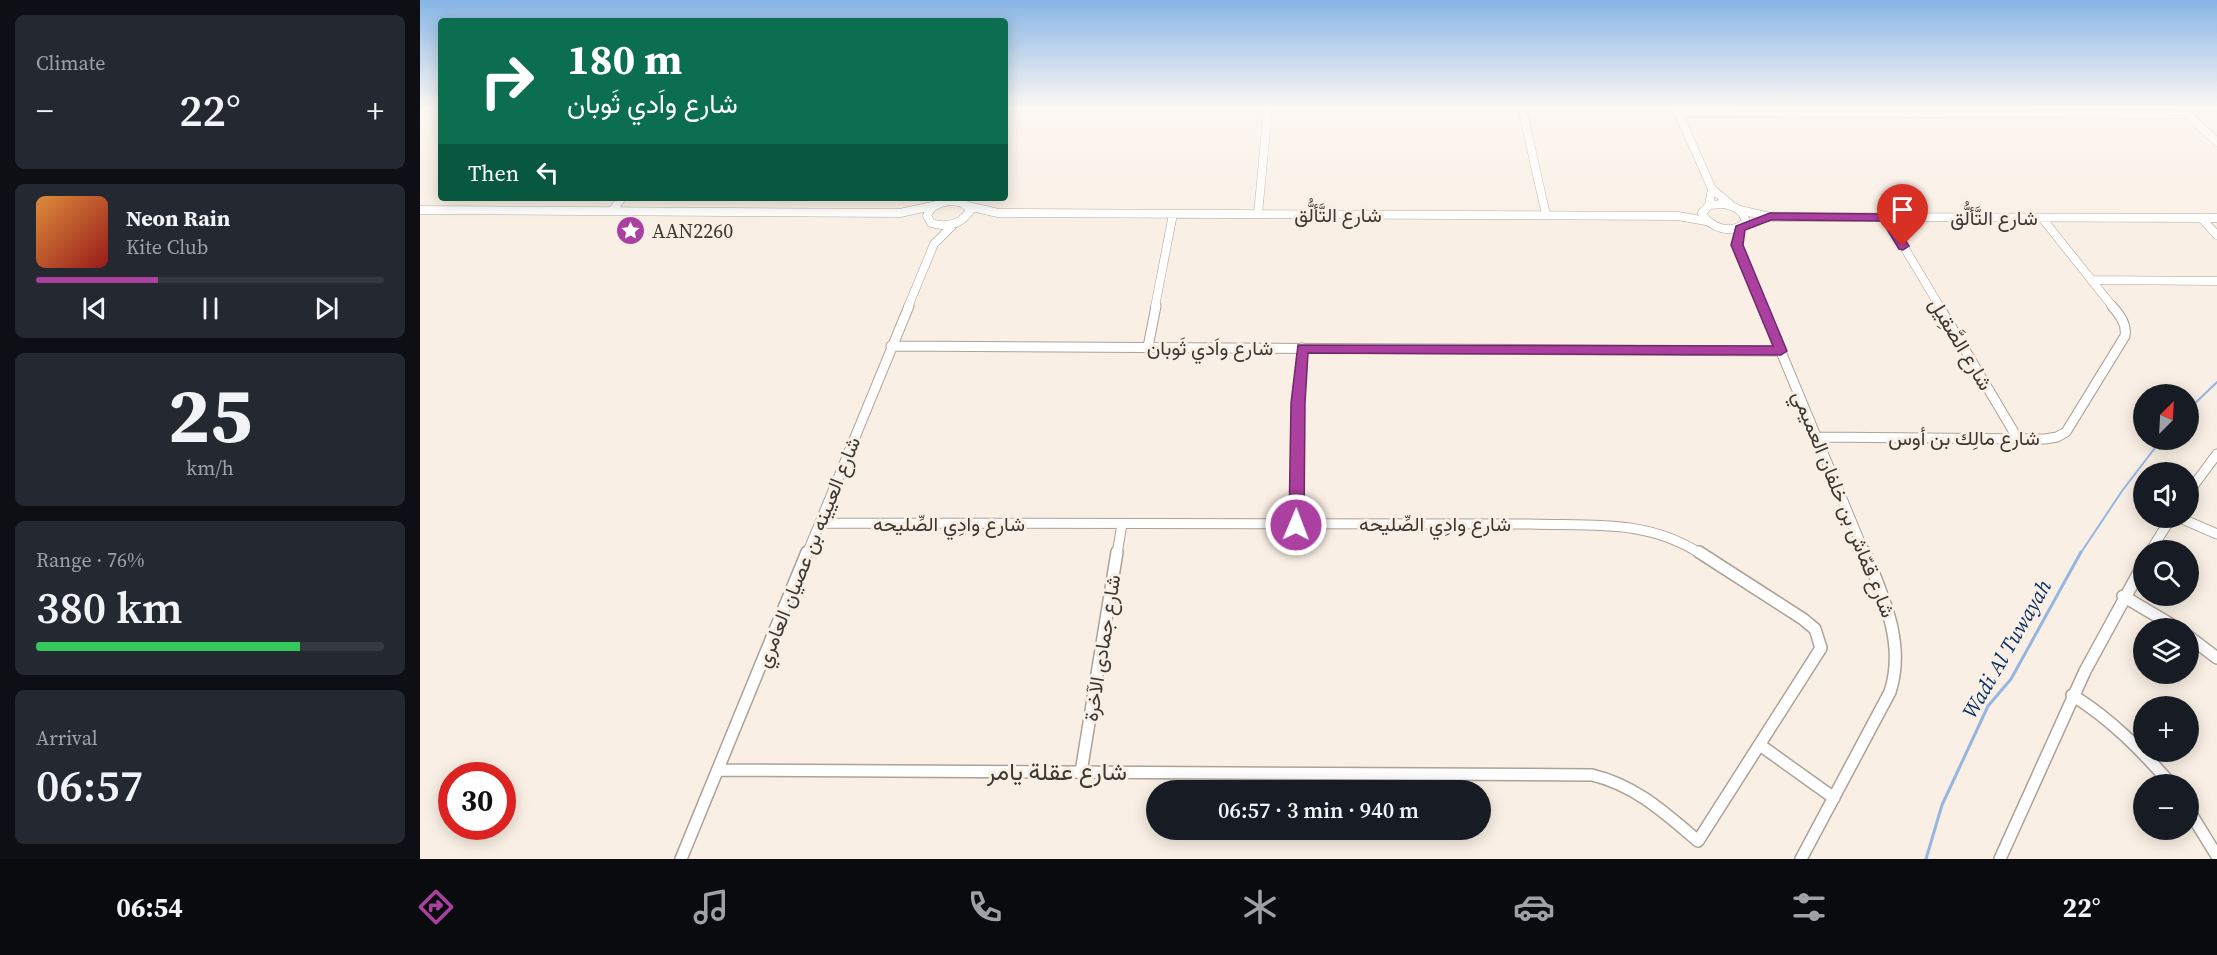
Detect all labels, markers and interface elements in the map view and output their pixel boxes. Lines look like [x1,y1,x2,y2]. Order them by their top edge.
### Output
text: 180 m [567,30,682,88]
icon: right [468,42,546,120]
text: Climate [36,49,105,77]
text: 22° [179,79,241,141]
text: شارع واَدي ثَوبان [567,85,738,122]
text: − [36,88,54,133]
text: + [367,88,384,133]
icon: left [531,156,564,189]
text: Then [468,158,519,188]
pin [1877,184,1928,246]
icon: arrive [1886,193,1919,226]
street label: شارع التَّألُّق [1294,198,1382,229]
street label: شارع التَّألُّق [1950,201,2038,232]
text: Neon Rain [126,203,230,233]
place icon: AAN2260 [615,215,647,247]
place label: AAN2260 [652,217,733,245]
text: Kite Club [126,233,208,261]
icon: previous [78,292,111,325]
icon: pause [194,292,227,325]
icon: next [310,292,343,325]
street label: شارع الصَّقِيل [1922,292,2000,396]
street label: شارع واَدي ثَوبان [1147,334,1273,365]
text: 25 [168,361,252,468]
north arrow [2133,384,2199,450]
map controls [2133,384,2199,840]
street label: شارع قمّاش بن خلفان العميمي [1783,386,1902,623]
street label: شارع مالِك بن أوس [1888,424,2040,452]
street label: شارع العيينه بن عصيان العامري [749,432,870,673]
text: km/h [186,454,234,482]
button: sound [2133,462,2199,528]
position arrow [1264,493,1328,557]
street label: شارع وادِي الصِّليحه [873,510,1025,541]
street label: شارع وادِي الصِّليحه [1359,510,1511,541]
button: search [2133,540,2199,606]
text: Range · 76% [36,546,145,574]
street label: شارع جمادى الآخرة [1077,573,1127,723]
water label: Wadi Al Tuwayah [1955,574,2058,723]
text: 380 km [36,576,183,638]
button: layers [2133,618,2199,684]
button: + [2133,696,2199,762]
text: Arrival [36,724,98,752]
text: 06:57 [36,754,143,816]
street label: شارع عقلة يامر [986,755,1127,788]
speed limit sign: 30 [438,762,516,840]
button: − [2133,774,2199,840]
text: 06:57 · 3 min · 940 m [1218,795,1419,825]
icon: directions [415,886,457,928]
icon: music [690,886,732,928]
icon: phone [964,886,1006,928]
icon: climate [1239,886,1281,928]
icon: car [1513,886,1555,928]
icon: filters [1788,886,1830,928]
text: 06:54 [116,889,183,926]
text: 22° [2063,889,2101,926]

